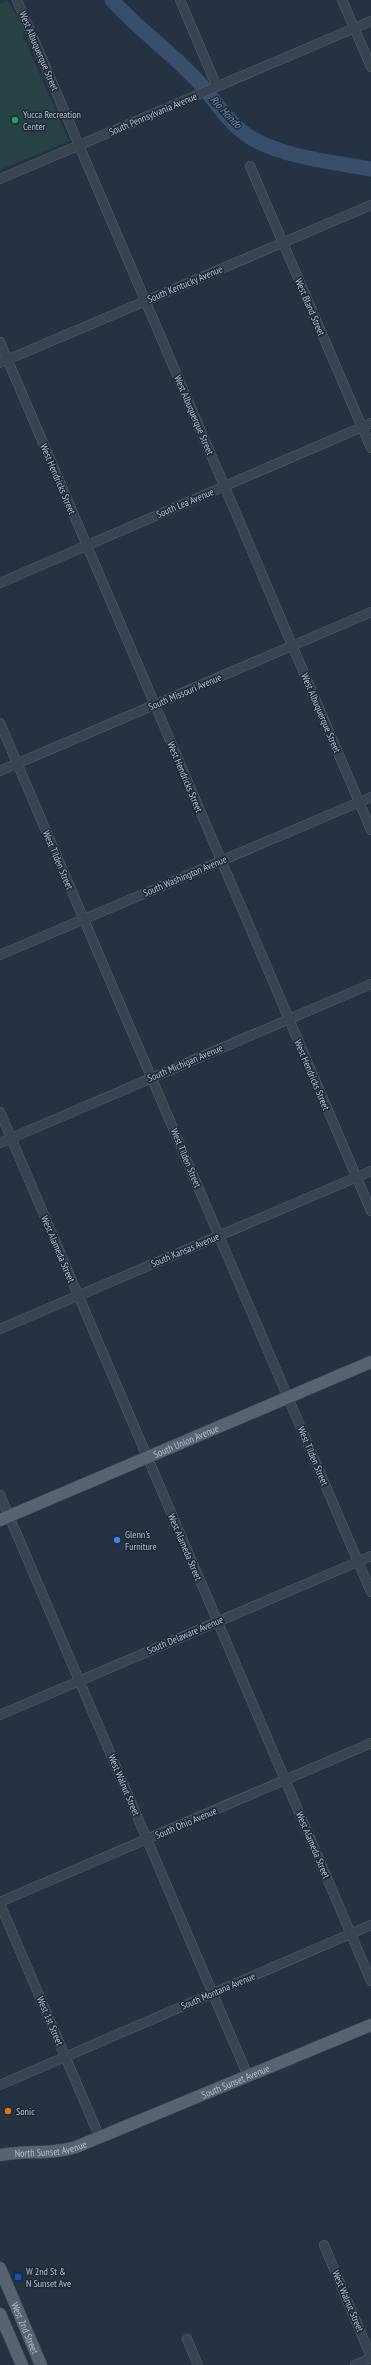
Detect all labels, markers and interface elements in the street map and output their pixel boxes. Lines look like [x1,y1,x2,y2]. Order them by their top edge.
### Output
street label: West Albuquerque Street [16,9,62,93]
street label: South Pennsylvania Avenue [107,90,199,138]
water label: Rio Hondo [207,93,246,132]
place label: Yucca Recreation Center [23,108,81,133]
marker: Yucca Recreation Center [10,115,20,125]
street label: South Kentucky Avenue [145,262,225,306]
street label: West Bland Street [292,276,328,338]
street label: West Albuquerque Street [171,373,217,457]
street label: West Hendricks Street [37,442,79,517]
street label: South Lea Avenue [154,485,216,521]
street label: South Missouri Avenue [146,671,224,713]
street label: West Albuquerque Street [298,671,344,755]
street label: West Hendricks Street [164,740,206,815]
street label: West Tilden Street [40,828,76,892]
street label: South Washington Avenue [141,853,229,899]
street label: West Hendricks Street [291,1038,333,1113]
street label: South Michigan Avenue [145,1041,225,1085]
street label: West Tilden Street [168,1126,204,1190]
street label: West Alameda Street [38,1214,78,1285]
street label: South Kansas Avenue [149,1230,221,1270]
street label: South Union Avenue [151,1421,221,1461]
street label: West Tilden Street [295,1424,331,1488]
street label: West Alameda Street [165,1512,205,1583]
place label: Glenn's Furniture [125,1528,157,1553]
marker: Glenn's Furniture [112,1535,122,1545]
street label: South Delaware Avenue [145,1613,225,1657]
street label: West Walnut Street [105,1752,143,1818]
street label: South Ohio Avenue [153,1804,219,1842]
street label: West Alameda Street [293,1810,333,1881]
street label: South Montana Avenue [179,1969,257,2013]
street label: West 1st Street [34,1994,66,2048]
street label: South Sunset Avenue [199,2061,271,2101]
place label: Sonic [16,2105,35,2118]
marker: Sonic [3,2106,13,2116]
street label: North Sunset Avenue [14,2137,88,2160]
place label: W 2nd St & N Sunset Ave [26,2265,71,2290]
street label: West Walnut Street [329,2268,367,2334]
marker: W 2nd St & N Sunset Ave [13,2272,23,2282]
street label: West 2nd Street [9,2300,42,2356]

